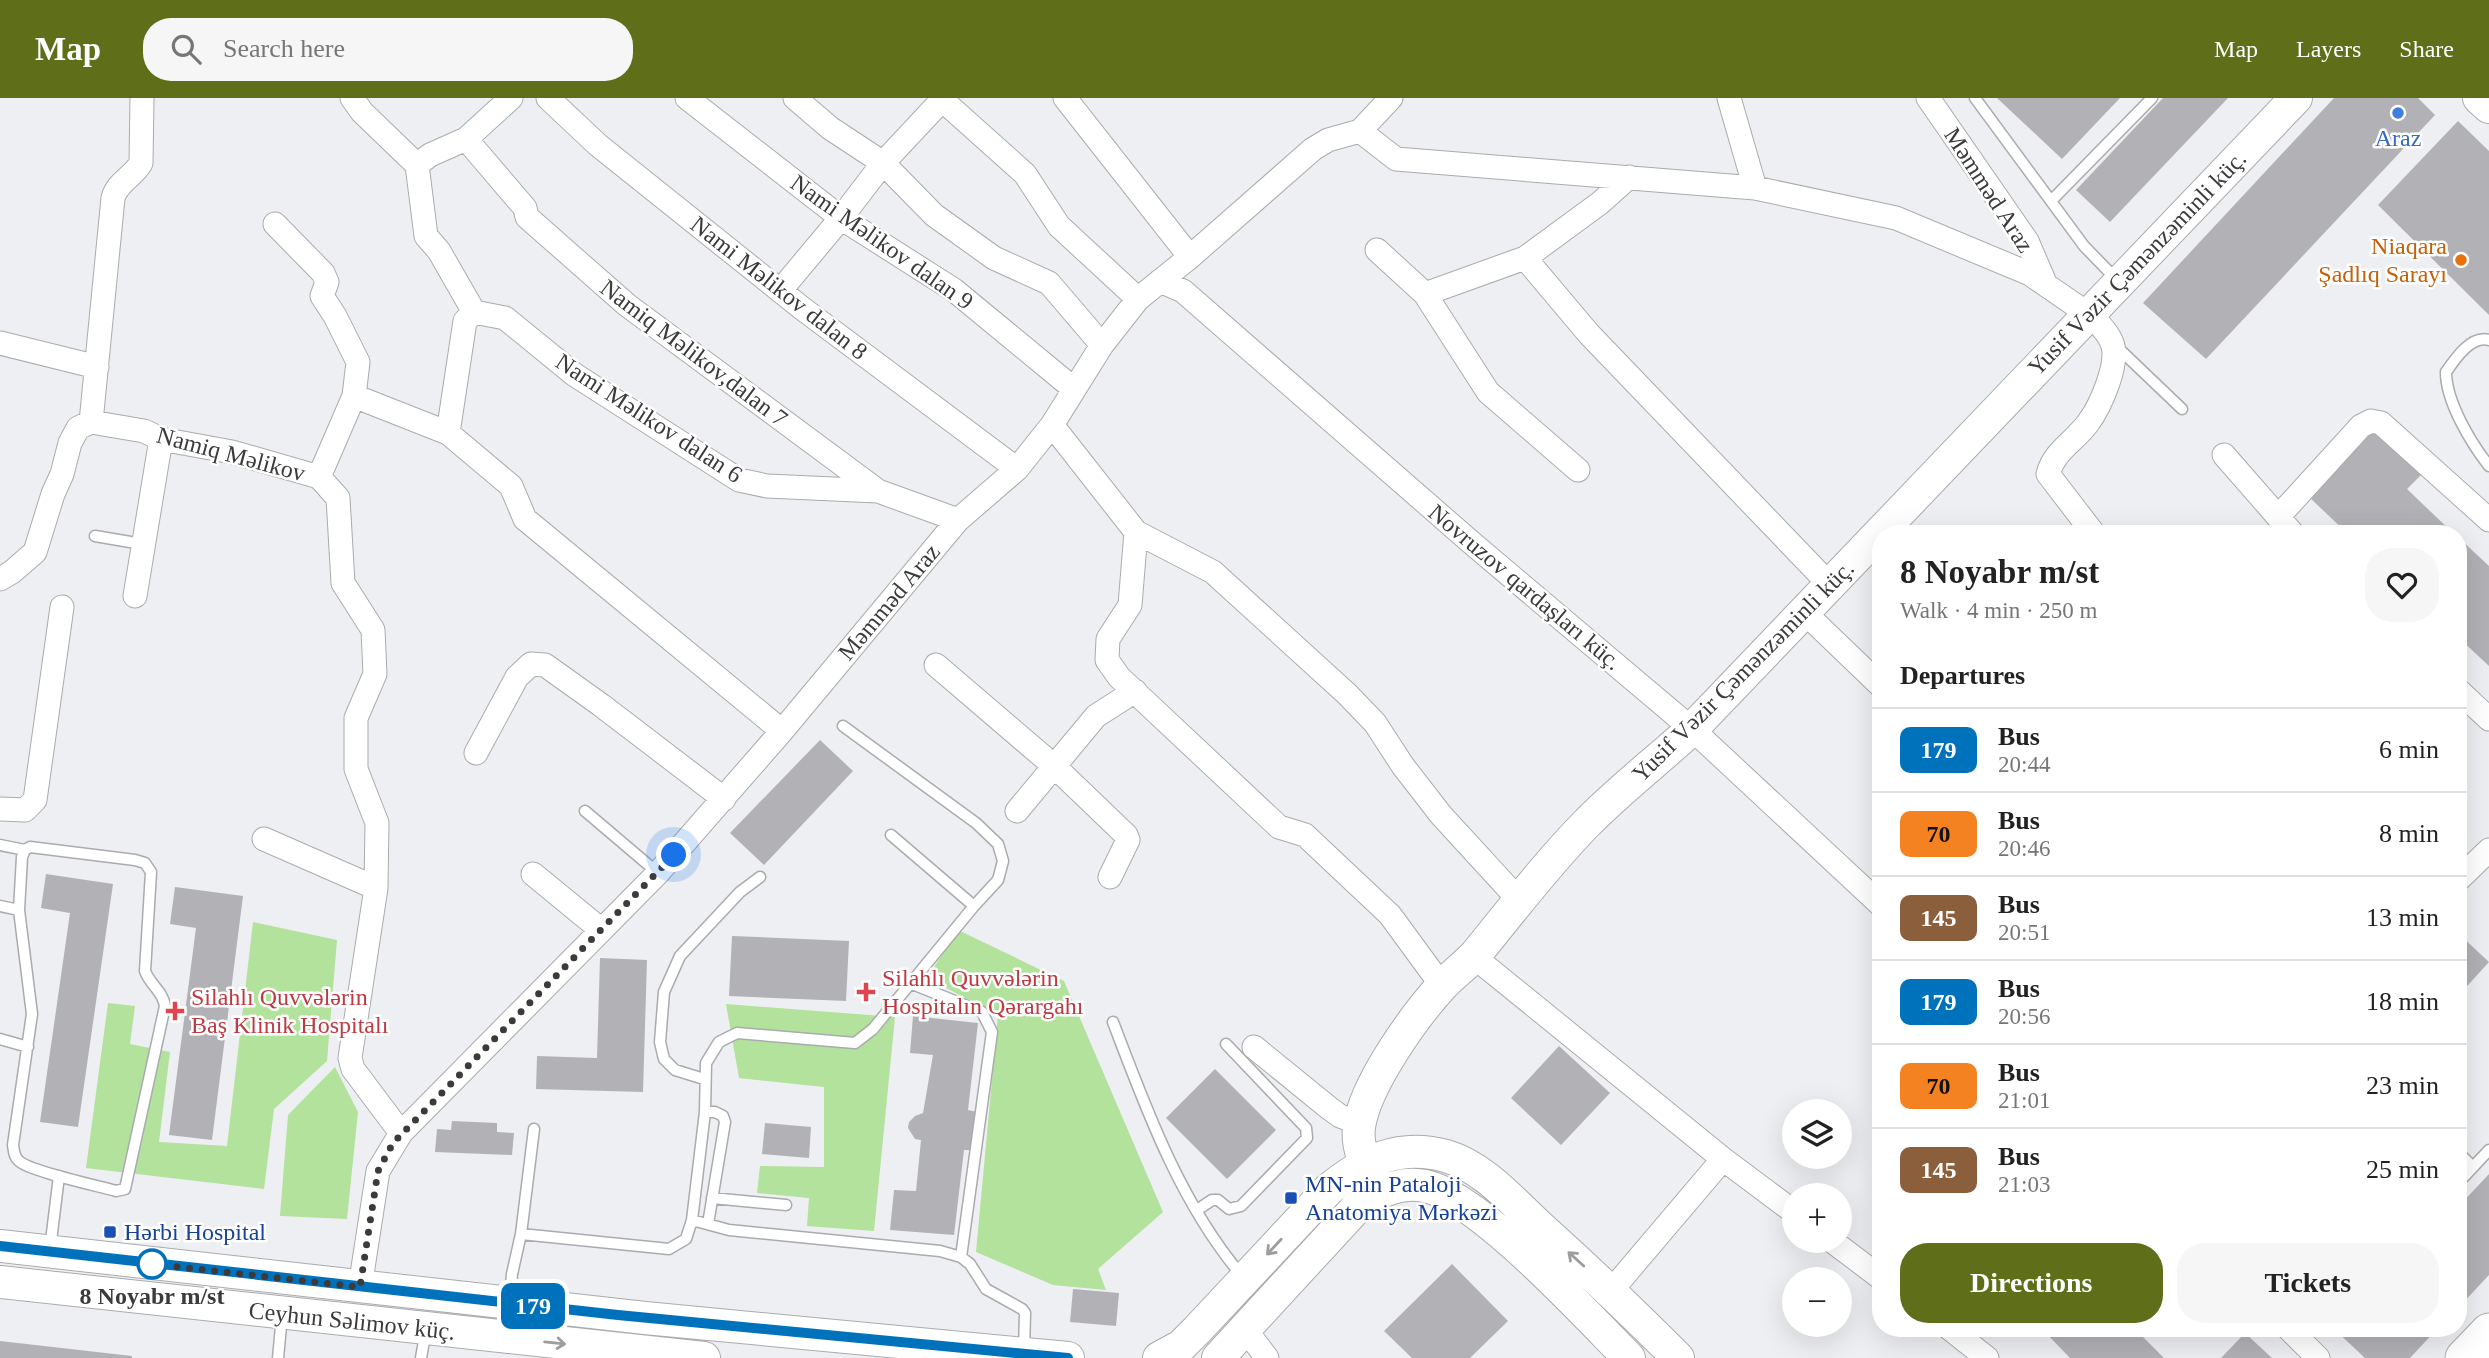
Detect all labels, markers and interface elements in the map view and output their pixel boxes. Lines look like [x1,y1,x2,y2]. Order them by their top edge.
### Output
search box [143,18,633,81]
icon: search [167,30,205,68]
text: Map [35,31,101,67]
text: Search here [223,34,345,63]
text: Map [2214,36,2258,62]
text: Layers [2296,36,2361,62]
text: Share [2399,36,2454,62]
marker: Araz [2390,105,2406,121]
street label: Məmməd Araz [1939,123,2039,257]
place label: Araz [2375,125,2421,151]
street label: Yusif Vəzir Çəmənzəminli küç. [2023,145,2251,381]
street label: Nami Məlikov dalan 9 [786,169,978,315]
street label: Nami Məlikov dalan 8 [686,211,872,365]
place label: Niaqara Şadlıq Sarayı [2318,233,2447,287]
marker: Niaqara Şadlıq Sarayı [2453,252,2469,268]
street label: Namiq Məlikov,dalan 7 [596,274,792,432]
street label: Nami Məlikov dalan 6 [551,348,747,488]
street label: Namiq Məlikov [154,422,308,486]
street label: Novruzov qardaşları küç. [1423,499,1627,675]
street label: Məmməd Araz [833,539,945,665]
button: heart [2365,548,2439,622]
text: 8 Noyabr m/st [1900,554,2099,590]
street label: Yusif Vəzir Çəmənzəminli küç. [1627,555,1859,787]
text: Walk · 4 min · 250 m [1900,598,2097,623]
text: Departures [1900,661,2025,690]
text: Bus [1998,722,2040,751]
text: 6 min [2379,735,2439,764]
text: 179 [1921,737,1957,763]
text: 20:44 [1998,752,2050,777]
text: Bus [1998,806,2040,835]
text: 8 min [2379,819,2439,848]
text: 70 [1927,821,1951,847]
text: 20:46 [1998,836,2050,861]
your location [656,837,691,872]
text: Bus [1998,890,2040,919]
text: 13 min [2366,903,2439,932]
text: 145 [1921,905,1957,931]
text: 20:51 [1998,920,2050,945]
place label: Silahlı Quvvələrin Hospitalın Qərargahı [882,965,1084,1019]
text: Bus [1998,974,2040,1003]
marker: Silahlı Quvvələrin Hospitalın Qərargahı [856,982,876,1002]
place label: Silahlı Quvvələrin Baş Klinik Hospitalı [191,984,389,1038]
text: 18 min [2366,987,2439,1016]
text: 179 [1921,989,1957,1015]
marker: Silahlı Quvvələrin Baş Klinik Hospitalı [165,1001,185,1021]
text: 20:56 [1998,1004,2050,1029]
text: Bus [1998,1058,2040,1087]
text: 23 min [2366,1071,2439,1100]
text: 70 [1927,1073,1951,1099]
text: 21:01 [1998,1088,2050,1113]
map controls [1782,1099,1852,1337]
button: layers [1782,1099,1852,1169]
text: Bus [1998,1142,2040,1171]
text: 25 min [2366,1155,2439,1184]
text: 145 [1921,1157,1957,1183]
place label: MN-nin Pataloji Anatomiya Mərkəzi [1305,1171,1498,1225]
text: 21:03 [1998,1172,2050,1197]
button: + [1782,1183,1852,1253]
marker: MN-nin Pataloji Anatomiya Mərkəzi [1283,1190,1299,1206]
place label: Hərbi Hospital [124,1219,266,1245]
marker: Hərbi Hospital [102,1224,118,1240]
one-way arrow [1266,1238,1283,1255]
button: Directions [1900,1243,2163,1323]
button: Tickets [2177,1243,2439,1323]
marker: 8 Noyabr m/st [137,1249,167,1279]
one-way arrow [1568,1251,1585,1268]
button: − [1782,1267,1852,1337]
place label: 8 Noyabr m/st [80,1283,224,1309]
line badge: 179 [493,1283,573,1329]
text: 179 [515,1293,551,1319]
street label: Ceyhun Səlimov küç. [248,1297,456,1345]
one-way arrow [543,1337,566,1350]

